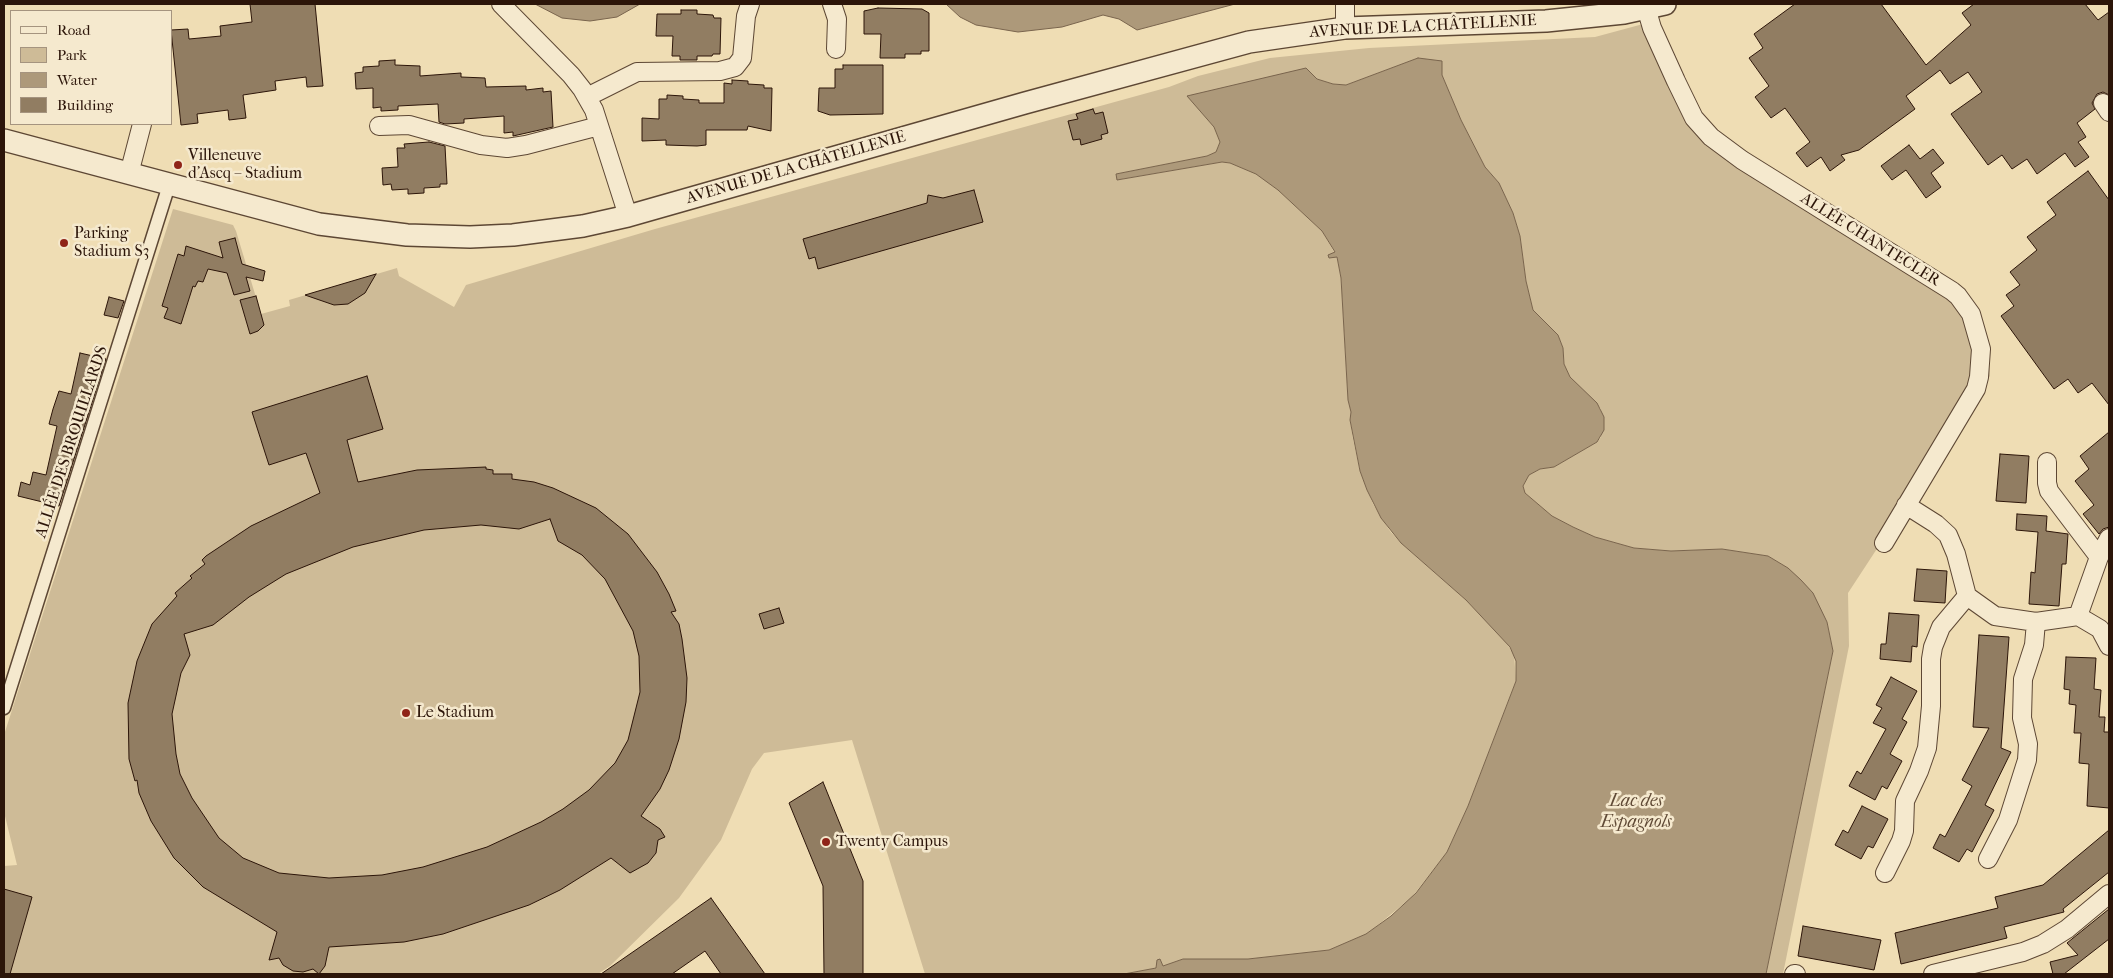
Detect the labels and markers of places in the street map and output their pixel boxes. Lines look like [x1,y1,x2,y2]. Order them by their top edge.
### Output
place label: Villeneuve d'Ascq – Stadium [188,146,302,184]
marker: Villeneuve d'Ascq – Stadium [172,159,184,171]
place label: Parking Stadium S3 [74,224,149,262]
marker: Parking Stadium S3 [58,237,70,249]
place label: Le Stadium [416,703,494,723]
marker: Le Stadium [400,707,412,719]
place label: Twenty Campus [836,832,948,852]
marker: Twenty Campus [820,836,832,848]

